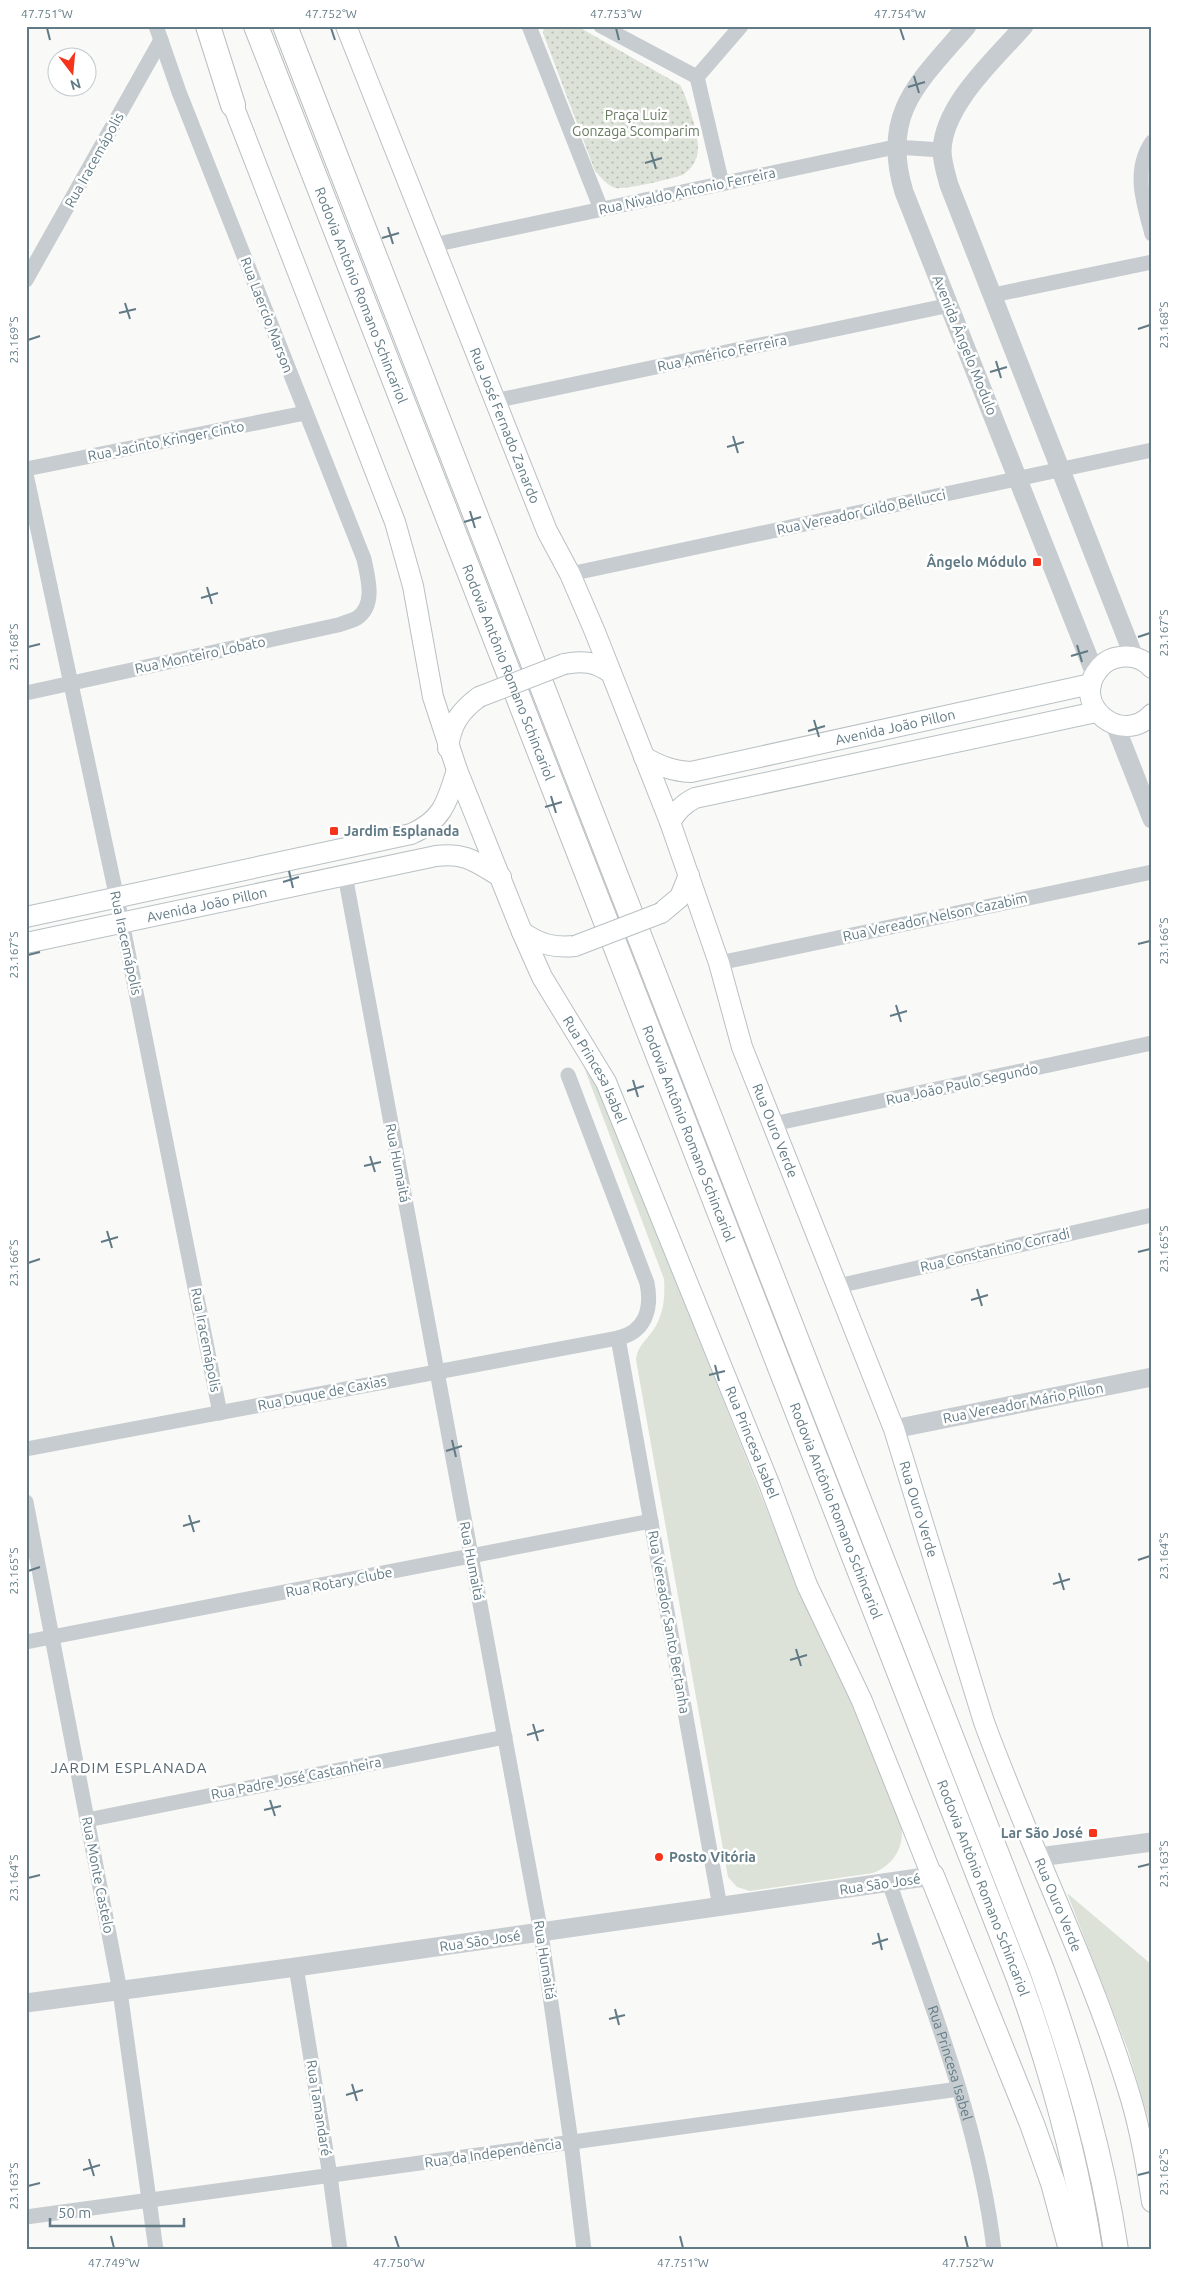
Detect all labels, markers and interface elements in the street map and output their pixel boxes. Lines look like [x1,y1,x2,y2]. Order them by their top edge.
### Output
text: 47.751°W [21,7,73,20]
text: 47.752°W [305,7,357,20]
text: 47.753°W [590,7,642,20]
text: 47.754°W [874,7,926,20]
north arrow [48,48,98,98]
text: N [68,75,83,94]
park label: Praça Luiz Gonzaga Scomparim [572,107,700,139]
street label: Rua Iracemápolis [61,110,127,210]
street label: Rua Nivaldo Antonio Ferreira [597,164,777,218]
street label: Rodovia Antônio Romano Schincariol [312,185,411,406]
street label: Rua Laercio Marson [238,255,296,375]
street label: Avenida Ângelo Modulo [930,272,1001,417]
text: 23.168°S [1157,302,1170,348]
text: 23.169°S [7,317,20,363]
street label: Rua Américo Ferreira [656,331,788,375]
street label: Rua José Fernado Zanardo [467,345,543,506]
street label: Rua Jacinto Kringer Cinto [86,418,246,464]
street label: Rua Vereador Gildo Bellucci [775,486,947,538]
place label: Ângelo Módulo [927,553,1027,570]
marker: Ângelo Módulo [1031,556,1043,568]
street label: Rodovia Antônio Romano Schincariol [459,562,558,783]
text: 23.167°S [1157,610,1170,656]
text: 23.168°S [7,624,20,670]
street label: Rua Monteiro Lobato [133,633,267,677]
street label: Avenida João Pillon [834,706,957,748]
place label: Jardim Esplanada [344,823,459,839]
marker: Jardim Esplanada [328,825,340,837]
street label: Avenida João Pillon [145,884,269,925]
street label: Rua Iracemápolis [107,889,145,997]
street label: Rua Vereador Nelson Cazabim [841,890,1029,944]
text: 23.166°S [1157,918,1170,964]
text: 23.167°S [7,932,20,978]
street label: Rua Princesa Isabel [560,1013,630,1126]
street label: Rodovia Antônio Romano Schincariol [639,1023,738,1244]
street label: Rua João Paulo Segundo [885,1060,1039,1108]
street label: Rua Ouro Verde [749,1081,801,1180]
street label: Rua Humaitá [382,1122,414,1204]
street label: Rua Constantino Corradi [919,1225,1071,1275]
text: 23.165°S [1157,1226,1170,1272]
text: 23.166°S [7,1240,20,1286]
street label: Rua Iracemápolis [188,1286,224,1394]
street label: Rua Duque de Caxias [256,1373,388,1413]
street label: Rua Vereador Mário Pillon [941,1380,1105,1426]
street label: Rua Princesa Isabel [722,1384,782,1501]
street label: Rodovia Antônio Romano Schincariol [787,1400,886,1621]
street label: Rua Ouro Verde [896,1459,941,1559]
street label: Rua Humaitá [456,1520,488,1602]
street label: Rua Vereador Santo Bertanha [645,1529,693,1715]
text: 23.164°S [1157,1533,1170,1579]
text: 23.165°S [7,1548,20,1594]
street label: Rua Rotary Clube [284,1564,394,1600]
street label: Rua Padre José Castanheira [209,1754,383,1802]
district label: JARDIM ESPLANADA [50,1759,208,1776]
street label: Rodovia Antônio Romano Schincariol [934,1778,1033,1999]
street label: Rua Monte Castelo [79,1815,117,1935]
place label: Lar São José [1001,1825,1083,1841]
marker: Lar São José [1087,1827,1099,1839]
text: 23.163°S [1157,1841,1170,1887]
place label: Posto Vitória [669,1849,756,1865]
marker: Posto Vitória [653,1851,665,1863]
text: 23.164°S [7,1855,20,1901]
street label: Rua Ouro Verde [1031,1855,1085,1954]
street label: Rua São José [838,1870,922,1898]
street label: Rua Humaitá [531,1919,559,2001]
street label: Rua São José [438,1927,522,1955]
street label: Rua Princesa Isabel [925,2003,976,2122]
street label: Rua Tamandaré [303,2059,335,2157]
street label: Rua da Independência [423,2135,563,2171]
text: 23.162°S [1157,2149,1170,2195]
text: 23.163°S [7,2163,20,2209]
scale bar [50,2196,184,2228]
text: 50 m [58,2204,91,2221]
text: 47.749°W [88,2256,140,2269]
text: 47.750°W [373,2256,425,2269]
text: 47.751°W [657,2256,709,2269]
text: 47.752°W [942,2256,994,2269]

